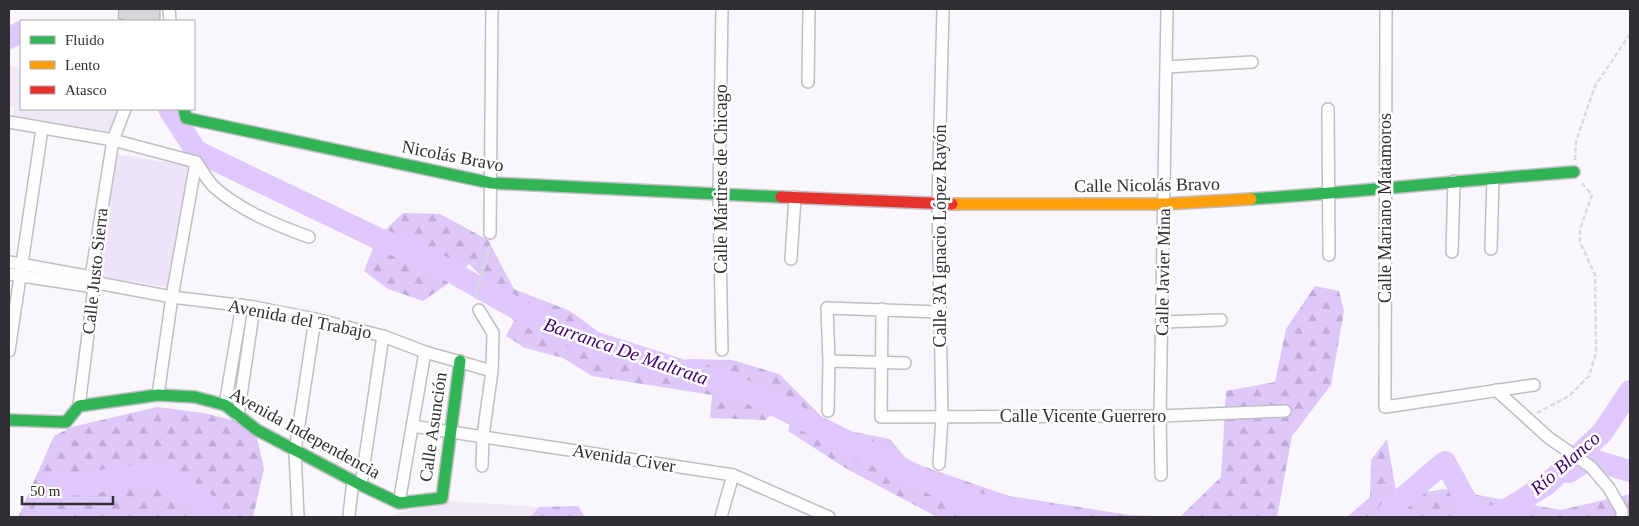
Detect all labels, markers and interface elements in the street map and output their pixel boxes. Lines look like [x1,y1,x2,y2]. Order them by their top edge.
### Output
legend [20,20,195,110]
text: Fluido [65,32,104,48]
text: Lento [65,57,100,73]
text: Atasco [65,82,107,98]
street label: Calle Mártires de Chicago [711,84,731,274]
street label: Calle Mariano Matamoros [1375,113,1395,303]
street label: Calle 3A Ignacio López Rayón [930,125,950,347]
street label: Nicolás Bravo [400,136,506,176]
street label: Calle Nicolás Bravo [1074,174,1220,196]
street label: Calle Justo Sierra [78,207,112,335]
street label: Calle Javier Mina [1152,208,1174,336]
street label: Avenida del Trabajo [227,295,373,343]
water label: Barranca De Maltrata [541,313,711,389]
street label: Calle Asunción [415,371,451,483]
street label: Avenida Independencia [226,383,384,483]
street label: Calle Vicente Guerrero [1000,406,1166,426]
water label: Río Blanco [1525,427,1604,499]
street label: Avenida Civer [571,440,677,476]
scale bar [22,474,114,506]
text: 50 m [30,483,61,499]

